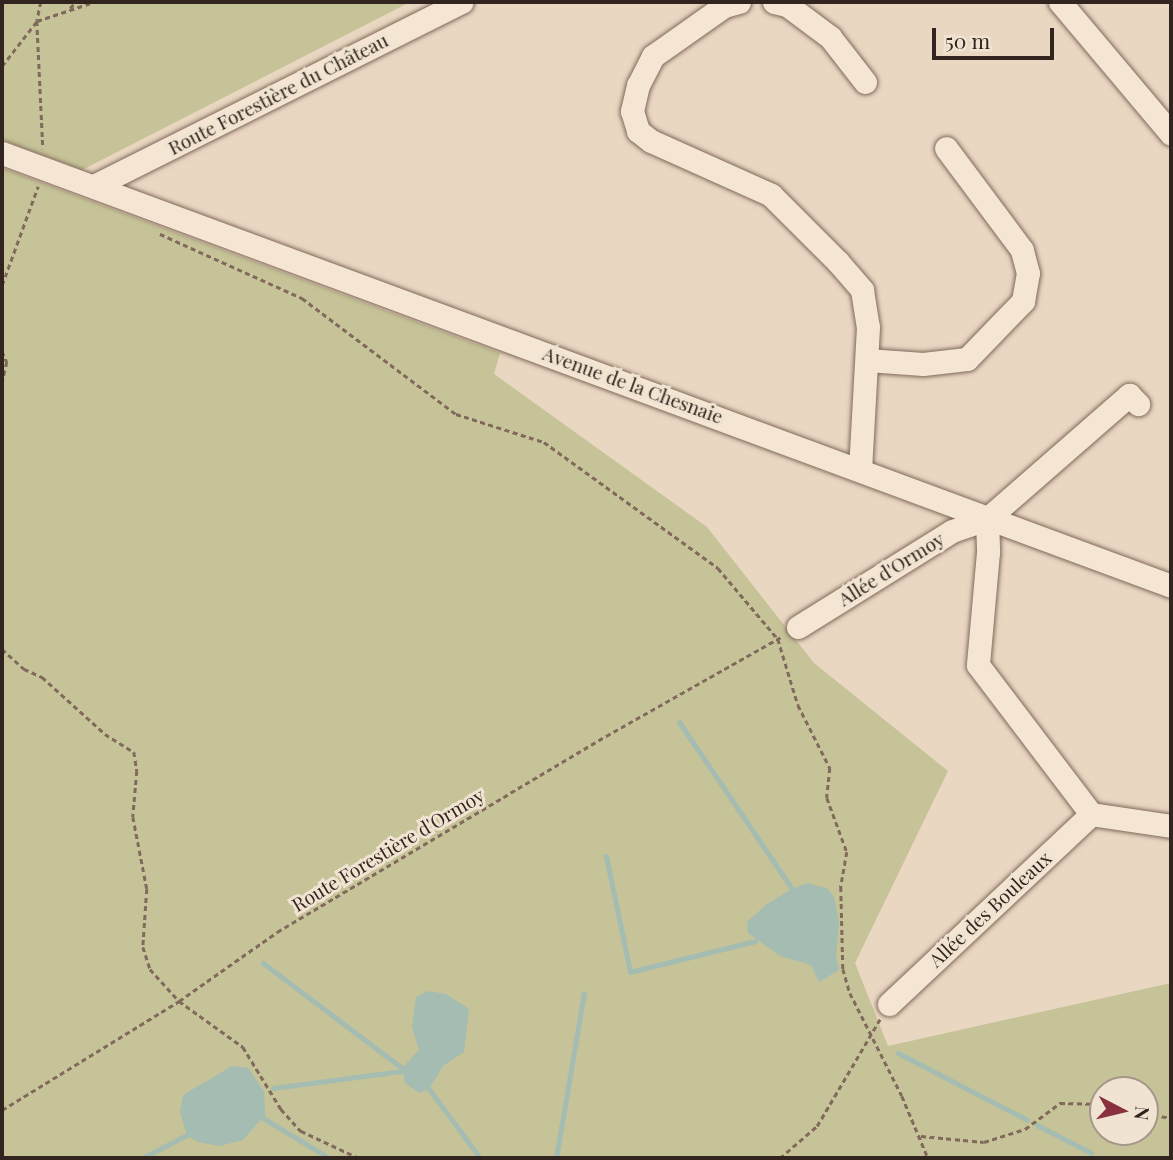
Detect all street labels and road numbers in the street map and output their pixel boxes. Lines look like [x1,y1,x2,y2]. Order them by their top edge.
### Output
street label: Route Forestière du Château [164,29,392,159]
street label: Avenue de la Chesnaie [539,342,727,428]
street label: Allée d'Ormoy [834,527,948,611]
street label: Route Forestière d'Ormoy [288,784,488,916]
street label: Allée des Bouleaux [924,846,1056,972]

